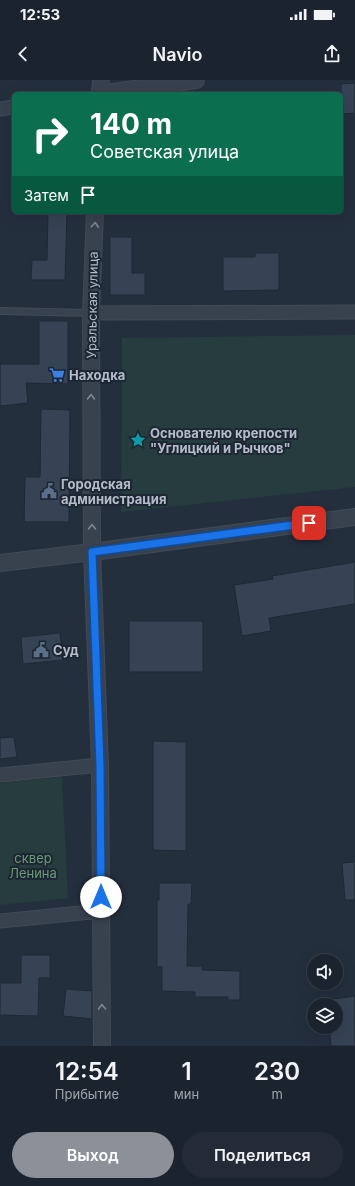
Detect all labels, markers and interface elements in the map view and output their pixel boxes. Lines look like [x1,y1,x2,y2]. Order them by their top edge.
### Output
text: 12:53 [20,5,60,24]
icon: back [12,43,34,65]
icon: share [321,43,343,65]
text: Navio [153,44,202,65]
text: 140 m [90,107,172,141]
icon: right [24,108,76,160]
text: Советская улица [90,141,239,162]
icon: arrive [77,184,99,206]
text: Затем [24,186,69,205]
one-way arrow [90,222,99,228]
street label: Уральская улица [83,251,101,359]
supermarket icon: Находка [48,366,66,384]
place label: Находка [69,367,125,383]
one-way arrow [87,394,95,400]
place label: Основателю крепости "Углицкий и Рычков" [150,425,297,456]
place icon: Основателю крепости "Углицкий и Рычков" [129,431,147,449]
place label: Городская администрация [61,476,166,507]
public building icon: Городская администрация [40,482,58,500]
pin [292,506,326,540]
icon: arrive [298,512,320,534]
one-way arrow [88,524,96,530]
public building icon: Суд [32,641,50,659]
place label: Суд [53,642,79,658]
park label: сквер Ленина [9,850,57,881]
position arrow [80,876,122,918]
map controls [307,954,343,1034]
button: sound [307,954,343,990]
button: layers [307,998,343,1034]
one-way arrow [98,1004,106,1010]
text: 12:54 [55,1057,119,1086]
text: 1 [181,1057,192,1086]
text: 230 [254,1057,300,1086]
text: Прибытие [55,1086,119,1102]
text: мин [174,1086,199,1102]
text: m [271,1086,283,1102]
button: Выход [12,1132,174,1178]
button: Поделиться [182,1132,343,1178]

